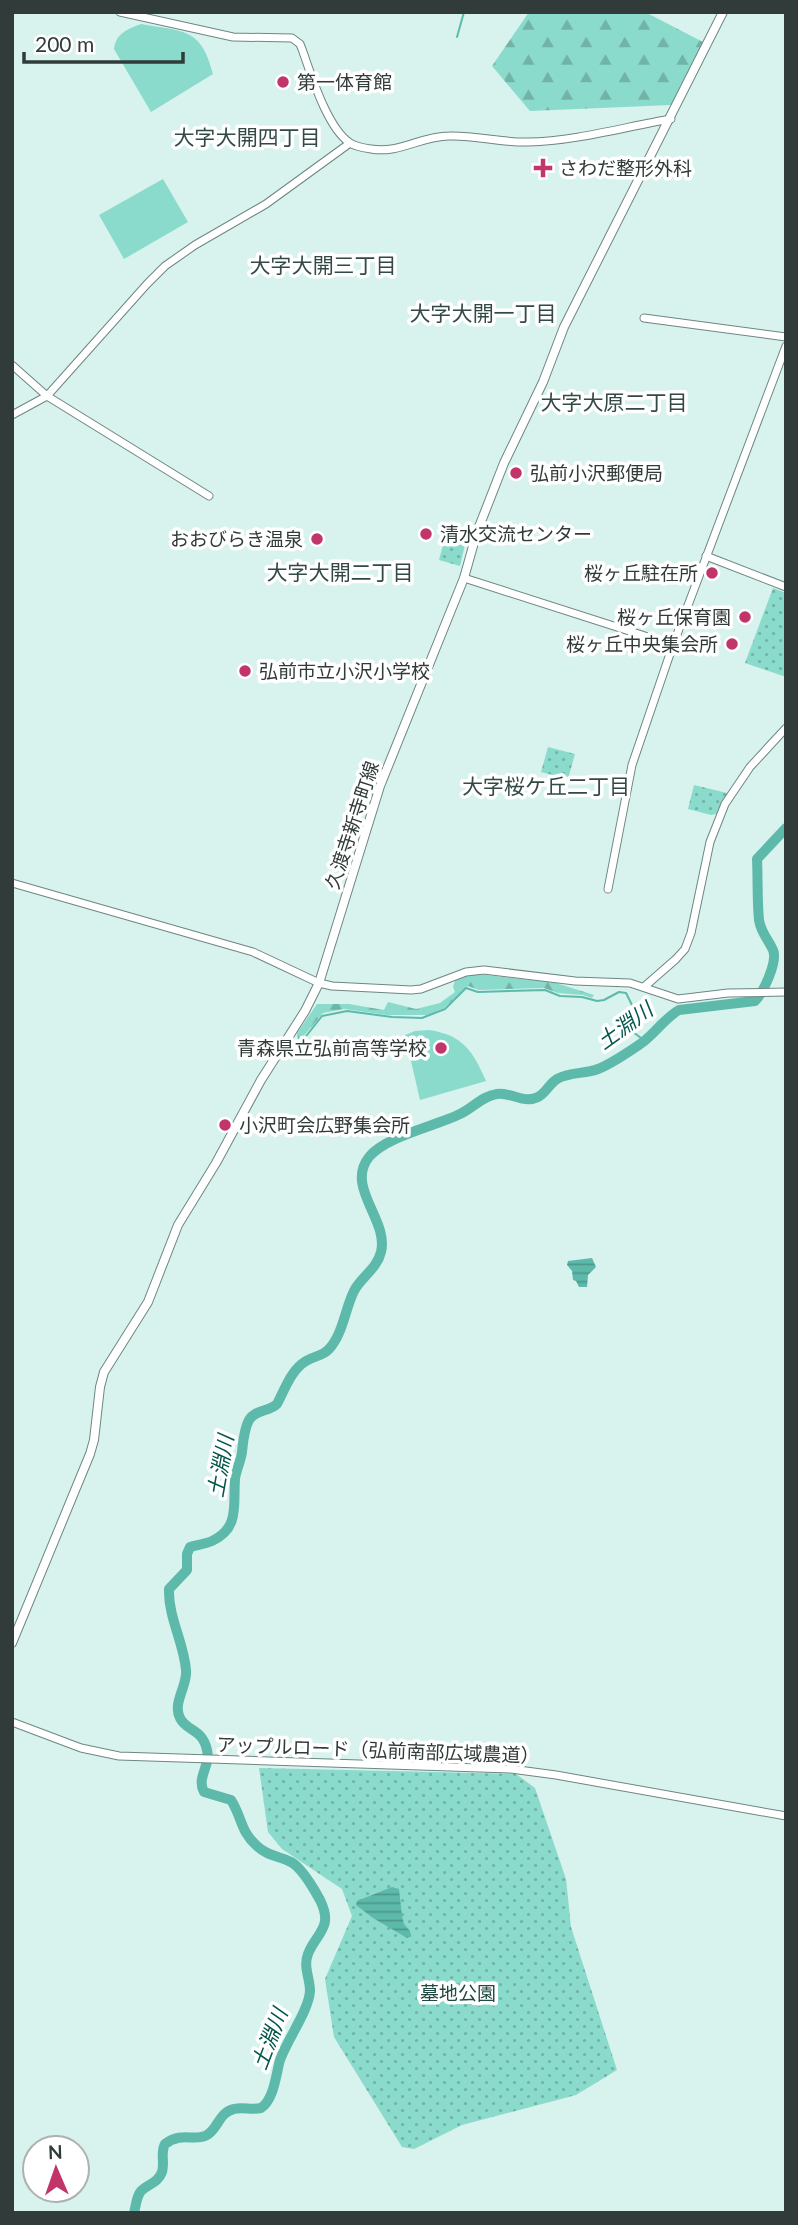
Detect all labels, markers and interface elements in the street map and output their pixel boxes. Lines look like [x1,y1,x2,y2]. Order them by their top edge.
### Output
scale bar [24,21,184,65]
text: 200 m [35,31,94,56]
place label: 第一体育館 [297,70,392,93]
marker: 第一体育館 [275,74,291,90]
district label: 大字大開四丁目 [174,124,321,149]
place label: さわだ整形外科 [559,156,692,179]
marker: さわだ整形外科 [533,158,553,178]
district label: 大字大開三丁目 [250,252,397,277]
district label: 大字大開一丁目 [410,300,557,325]
district label: 大字大原二丁目 [541,389,688,414]
place label: 弘前小沢郵便局 [530,461,663,484]
marker: 弘前小沢郵便局 [508,465,524,481]
place label: 清水交流センター [440,522,592,545]
marker: 清水交流センター [418,526,434,542]
place label: おおびらき温泉 [170,527,303,550]
marker: おおびらき温泉 [309,531,325,547]
district label: 大字大開二丁目 [267,559,414,584]
place label: 桜ヶ丘駐在所 [584,561,698,584]
marker: 桜ヶ丘駐在所 [704,565,720,581]
place label: 桜ヶ丘保育園 [617,605,731,628]
marker: 桜ヶ丘保育園 [737,609,753,625]
place label: 桜ヶ丘中央集会所 [566,632,718,655]
marker: 桜ヶ丘中央集会所 [724,636,740,652]
place label: 弘前市立小沢小学校 [259,659,430,682]
marker: 弘前市立小沢小学校 [237,663,253,679]
street label: 久渡寺新寺町線 [320,758,383,892]
district label: 大字桜ケ丘二丁目 [462,773,630,798]
water label: 土淵川 [591,995,659,1053]
place label: 青森県立弘前高等学校 [237,1036,427,1059]
marker: 青森県立弘前高等学校 [433,1040,449,1056]
place label: 小沢町会広野集会所 [239,1113,410,1136]
marker: 小沢町会広野集会所 [217,1117,233,1133]
water label: 土淵川 [202,1431,238,1499]
street label: アップルロード（弘前南部広域農道） [216,1732,540,1767]
park label: 墓地公園 [420,1981,496,2004]
water label: 土淵川 [246,2003,292,2072]
north arrow [21,2134,91,2204]
text: N [48,2140,63,2163]

